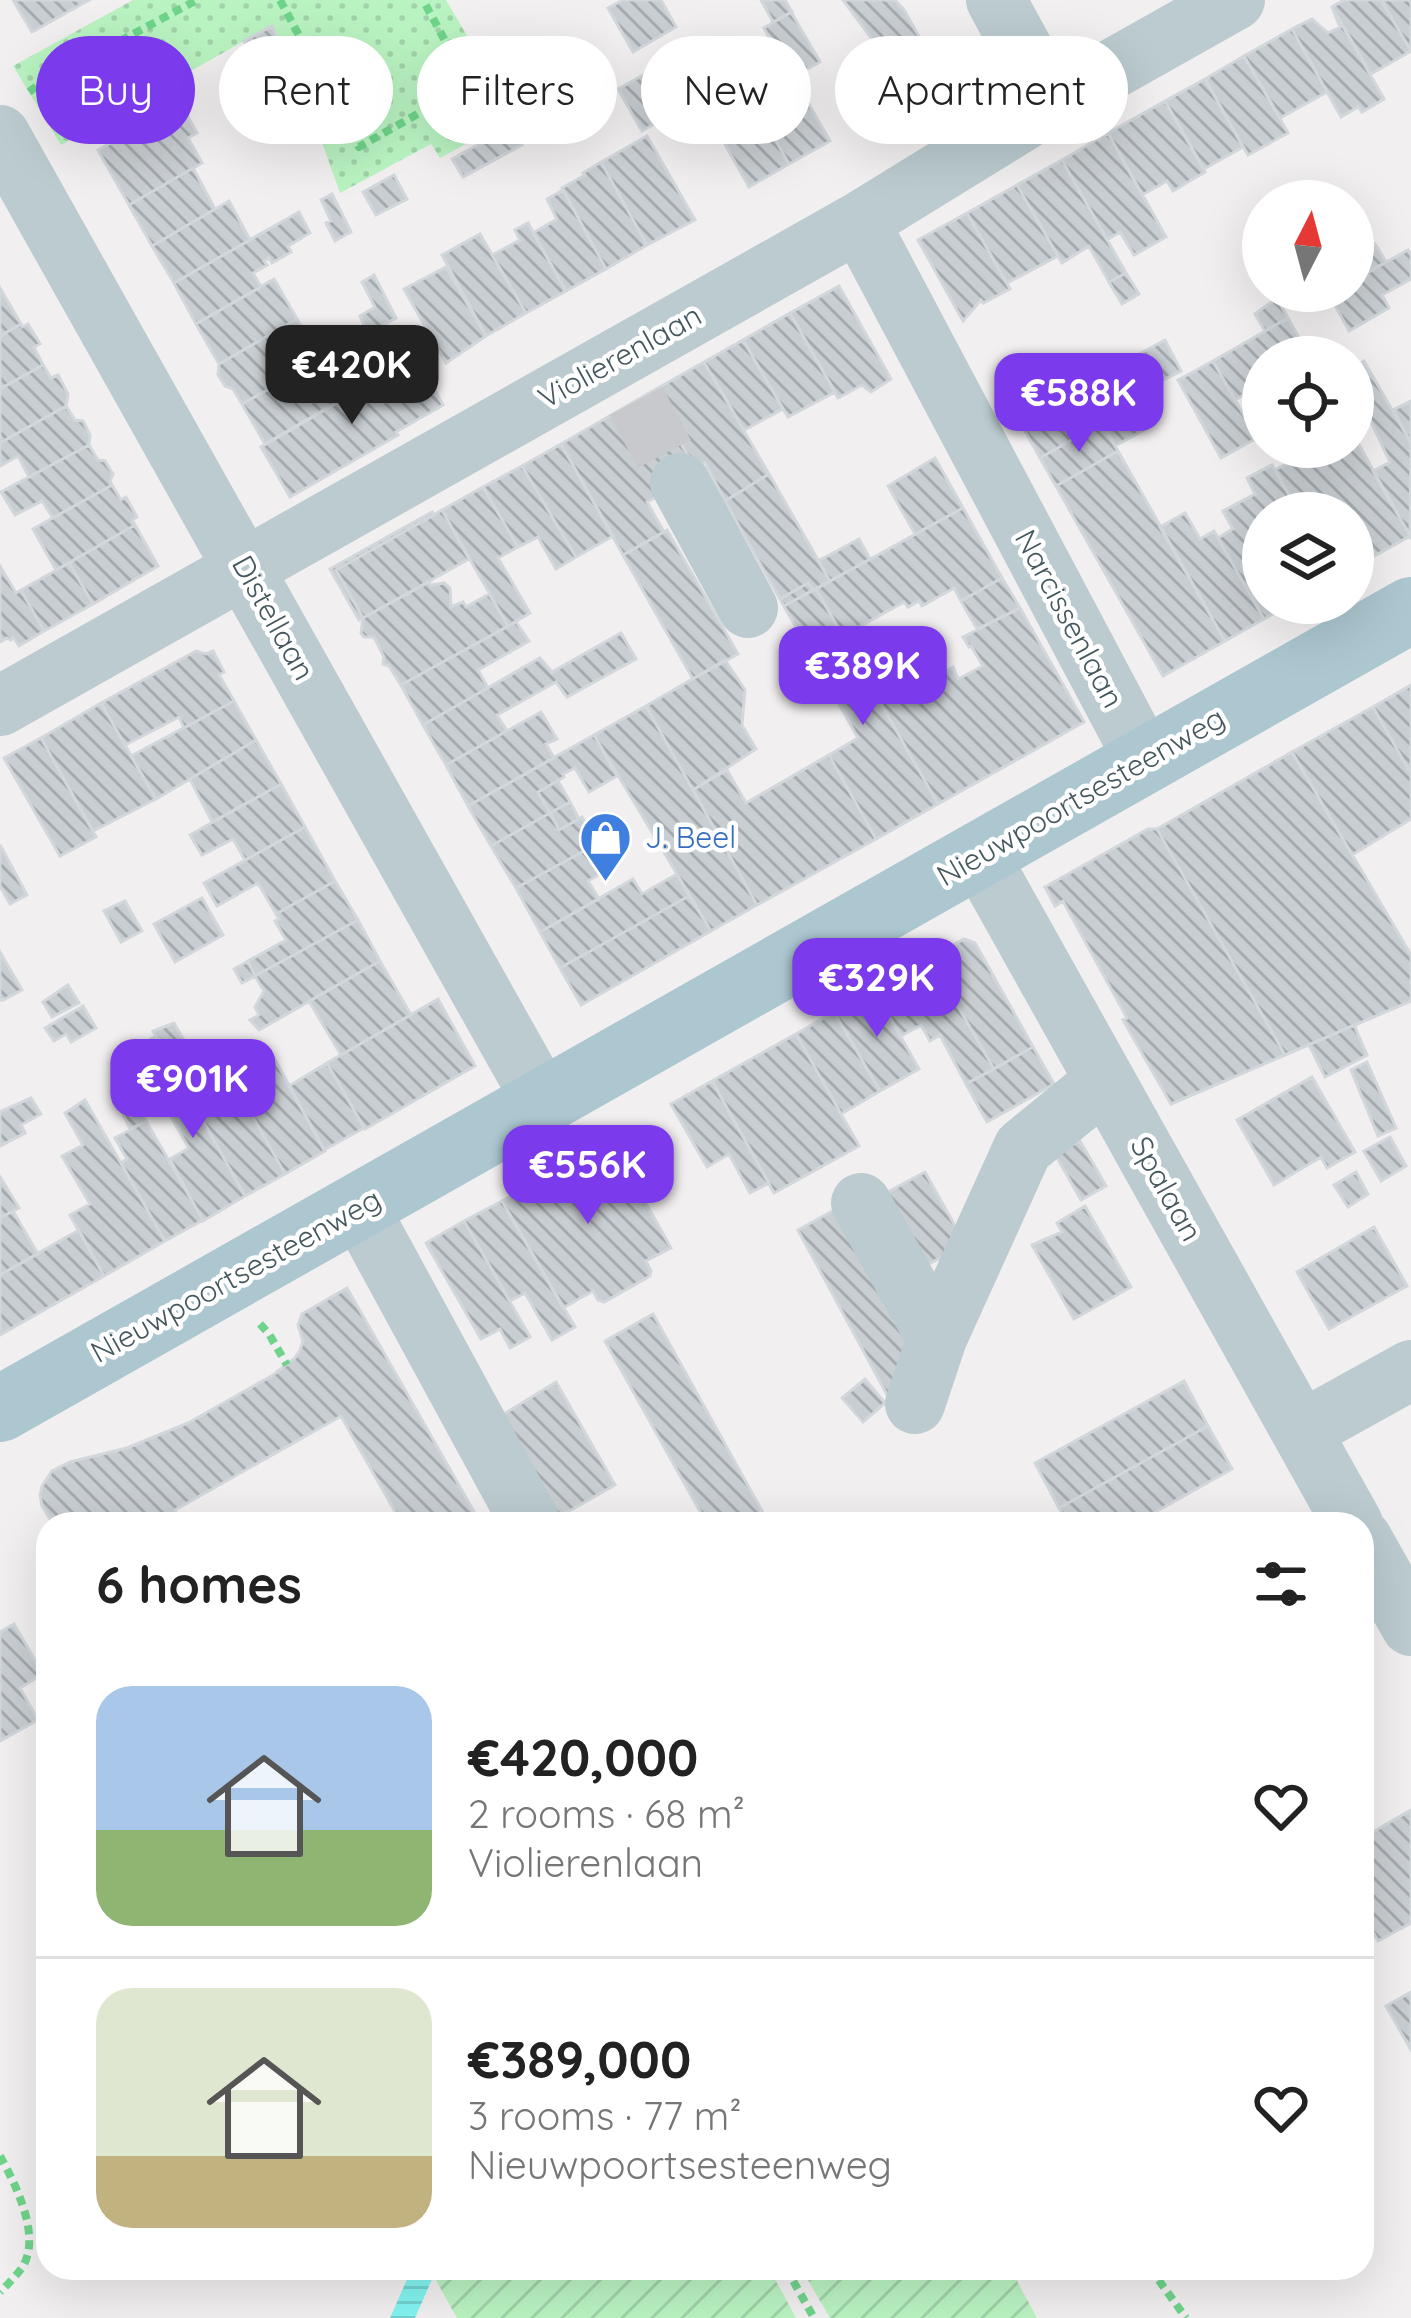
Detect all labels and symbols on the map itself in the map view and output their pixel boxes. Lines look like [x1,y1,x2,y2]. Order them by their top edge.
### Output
north arrow [1242,180,1374,312]
street label: Violierenlaan [531,296,708,417]
pin: €420K [268,325,436,427]
pin: €588K [995,353,1163,455]
street label: Narcissenlaan [1007,523,1133,714]
street label: Distellaan [224,548,324,687]
pin: €389K [779,626,947,728]
street label: Nieuwpoortsesteenweg [930,698,1231,894]
shop icon: J. Beel [578,810,634,884]
place label: J. Beel [645,818,736,856]
pin: €329K [793,938,961,1040]
pin: €901K [109,1039,277,1141]
pin: €556K [504,1125,672,1227]
street label: Spalaan [1123,1129,1211,1248]
street label: Nieuwpoortsesteenweg [84,1179,387,1371]

